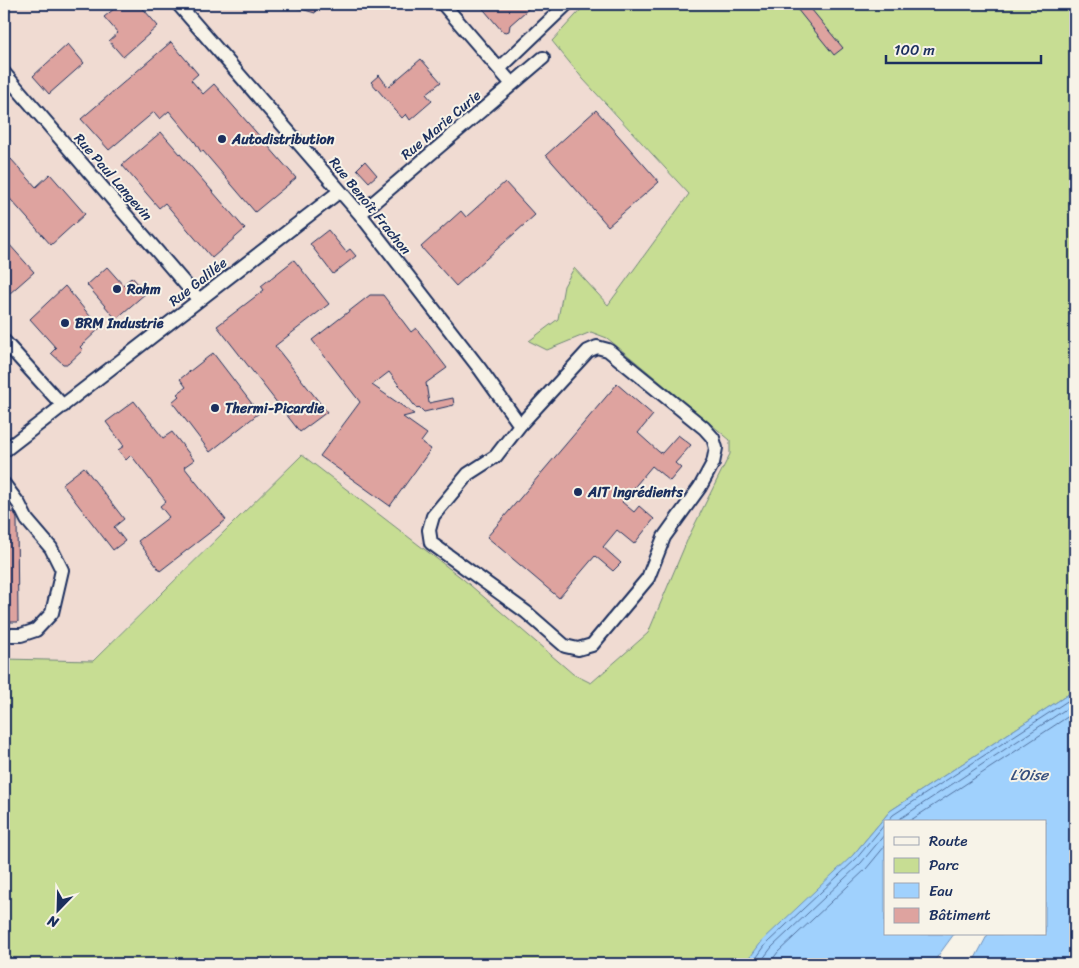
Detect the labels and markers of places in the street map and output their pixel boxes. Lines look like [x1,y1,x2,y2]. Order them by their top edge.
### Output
place label: Autodistribution [231,127,335,152]
marker: Autodistribution [216,133,228,145]
place label: Rohm [126,277,161,302]
marker: Rohm [111,283,123,295]
place label: BRM Industrie [75,311,164,336]
marker: BRM Industrie [59,317,71,329]
place label: Thermi-Picardie [225,396,325,421]
marker: Thermi-Picardie [209,402,221,414]
place label: AIT Ingrédients [587,480,683,505]
marker: AIT Ingrédients [572,486,584,498]

